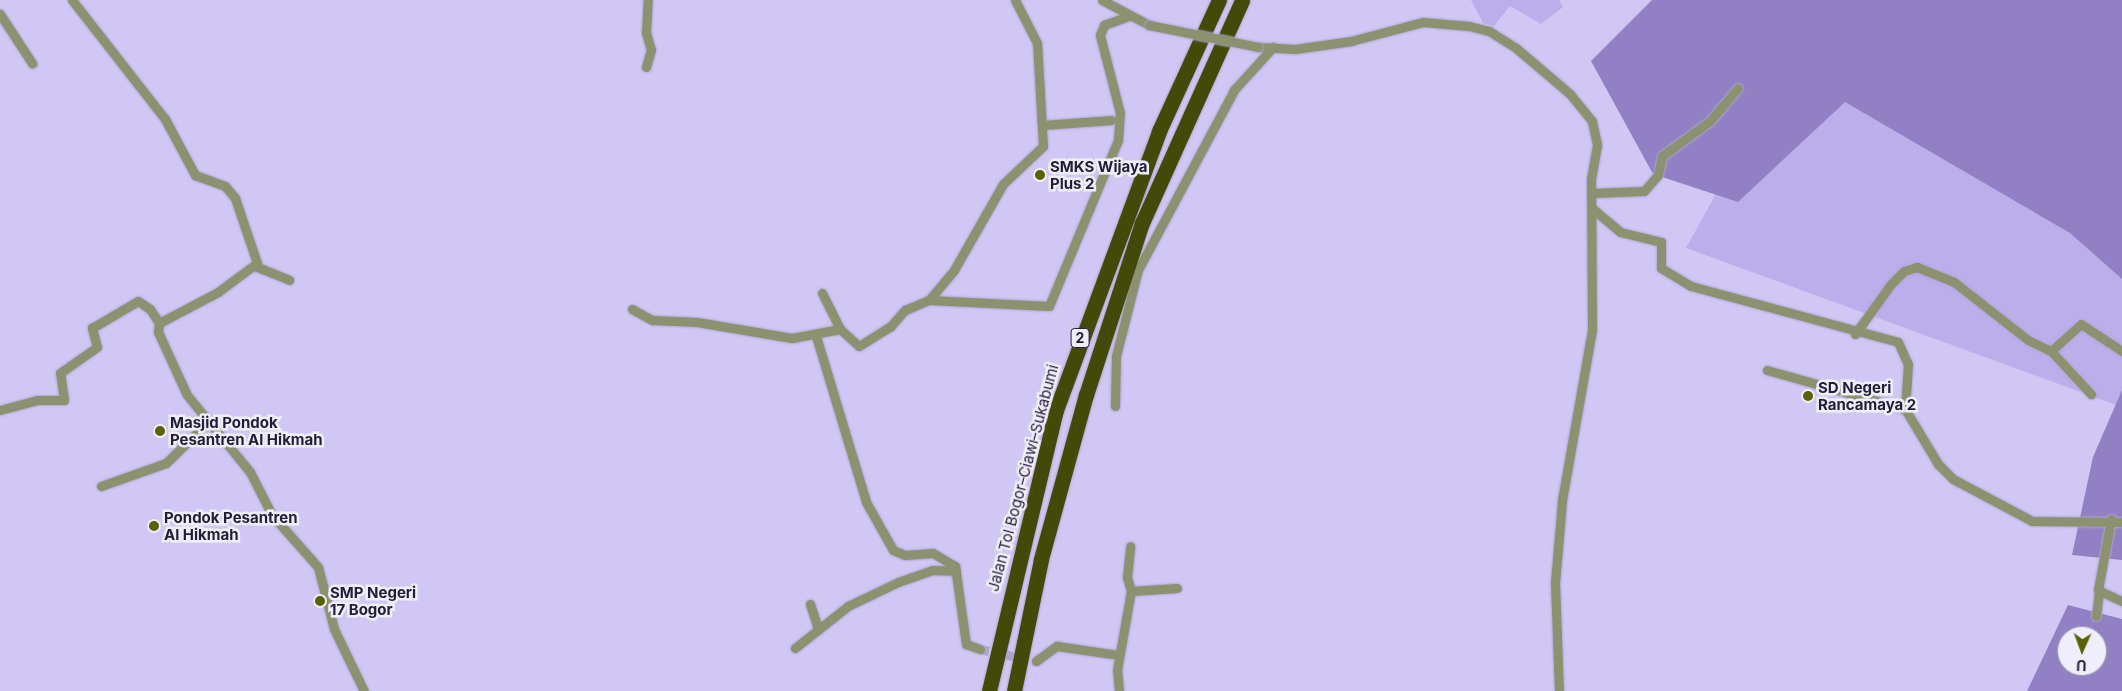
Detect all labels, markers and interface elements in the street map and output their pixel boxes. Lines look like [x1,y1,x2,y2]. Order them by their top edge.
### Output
place label: SMKS Wijaya Plus 2 [1050,157,1148,192]
marker: SMKS Wijaya Plus 2 [1034,169,1046,181]
road number: 2 [1070,326,1090,349]
street label: Jalan Tol Bogor–Ciawi–Sukabumi [984,363,1062,593]
place label: SD Negeri Rancamaya 2 [1818,378,1916,413]
marker: SD Negeri Rancamaya 2 [1802,390,1814,402]
place label: Masjid Pondok Pesantren Al Hikmah [170,413,323,448]
marker: Masjid Pondok Pesantren Al Hikmah [154,425,166,437]
place label: Pondok Pesantren Al Hikmah [164,508,298,543]
marker: Pondok Pesantren Al Hikmah [148,520,160,532]
place label: SMP Negeri 17 Bogor [330,583,416,618]
marker: SMP Negeri 17 Bogor [314,595,326,607]
north arrow [2057,626,2107,676]
text: U [2076,657,2087,674]

